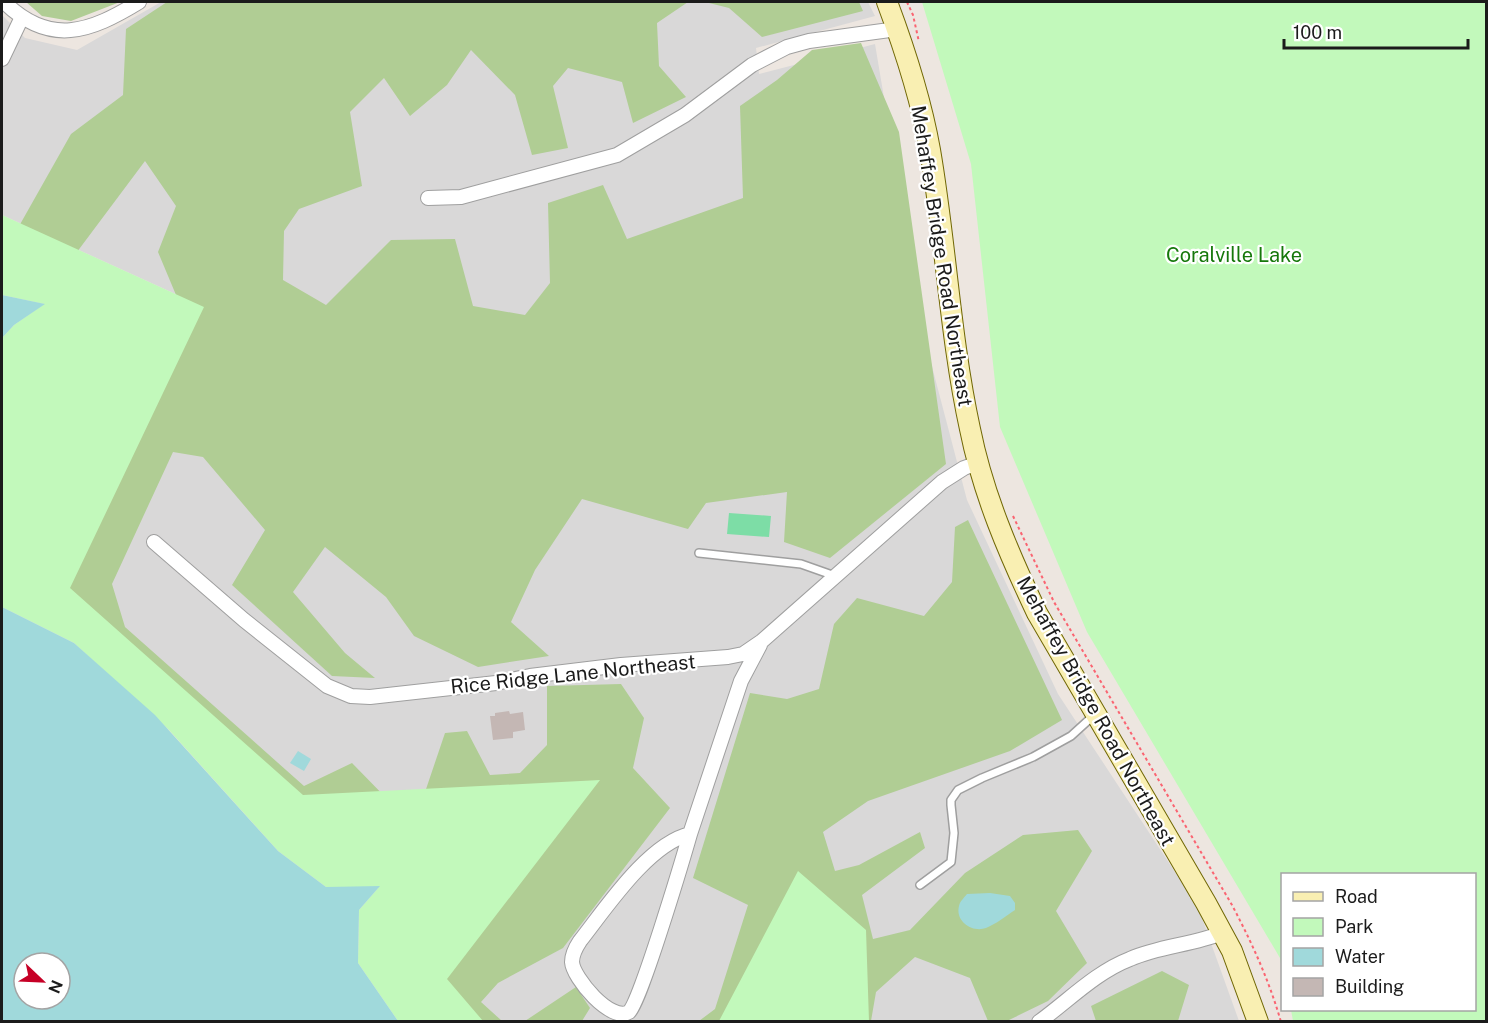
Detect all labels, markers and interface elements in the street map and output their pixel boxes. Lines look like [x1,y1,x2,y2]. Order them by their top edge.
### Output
scale bar [1284,12,1468,50]
text: 100 m [1293,22,1342,43]
street label: Mehaffey Bridge Road Northeast [906,104,978,408]
park label: Coralville Lake [1166,243,1302,267]
street label: Mehaffey Bridge Road Northeast [1012,572,1180,850]
street label: Rice Ridge Lane Northeast [449,649,697,699]
legend [1281,873,1476,1011]
text: Road [1335,886,1378,907]
text: Park [1335,916,1373,937]
text: Water [1335,946,1385,967]
north arrow [12,951,72,1011]
text: Building [1335,976,1404,997]
text: N [44,977,67,996]

